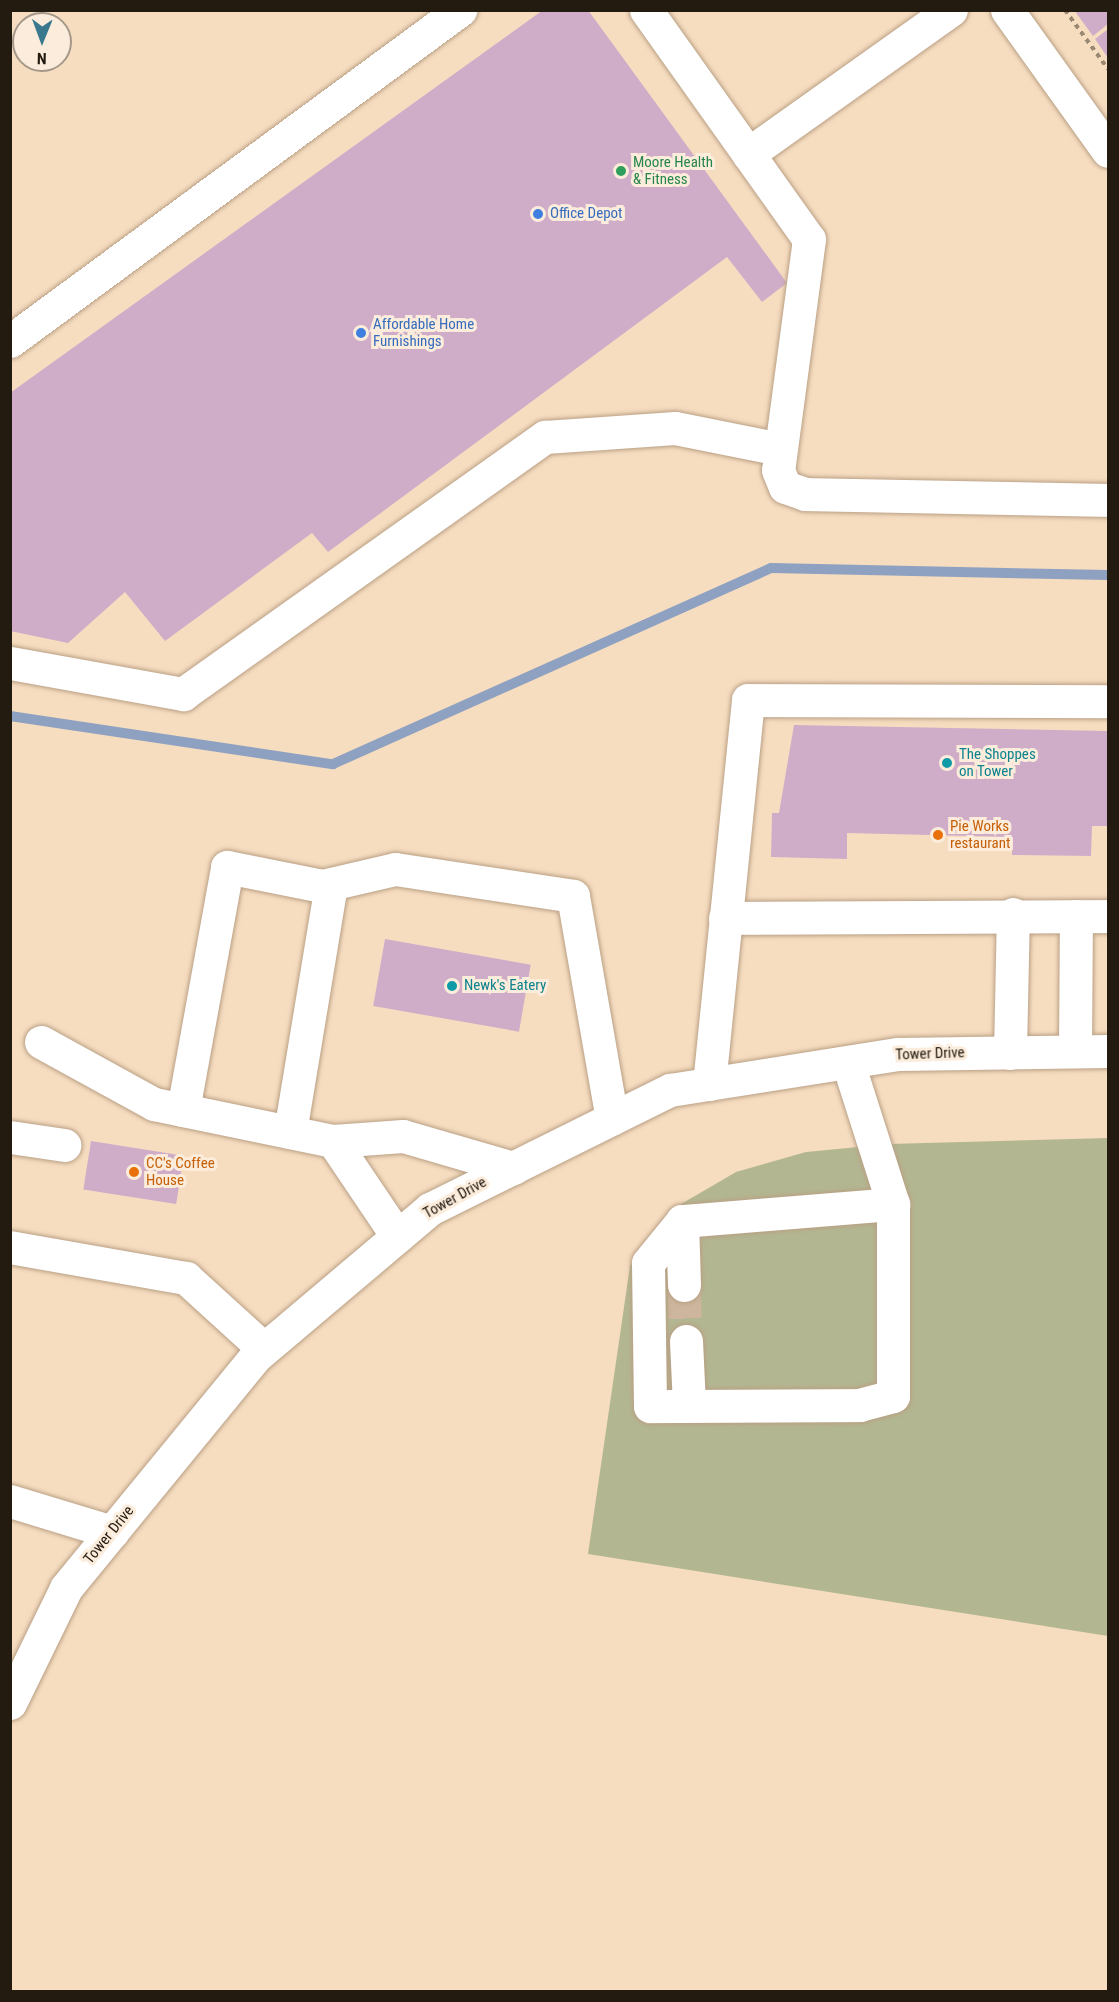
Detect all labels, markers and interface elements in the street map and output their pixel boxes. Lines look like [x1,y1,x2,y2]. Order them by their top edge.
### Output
north arrow [12,12,72,72]
text: N [37,49,47,68]
place label: Moore Health & Fitness [633,153,713,188]
marker: Moore Health & Fitness [614,164,628,178]
place label: Office Depot [550,205,623,223]
marker: Office Depot [531,207,545,221]
place label: Affordable Home Furnishings [373,315,474,350]
marker: Affordable Home Furnishings [354,326,368,340]
place label: The Shoppes on Tower [959,745,1036,780]
marker: The Shoppes on Tower [940,756,954,770]
place label: Pie Works restaurant [950,817,1010,852]
marker: Pie Works restaurant [931,828,945,842]
place label: Newk's Eatery [464,977,546,995]
marker: Newk's Eatery [445,979,459,993]
street label: Tower Drive [895,1044,965,1064]
place label: CC's Coffee House [146,1154,215,1189]
marker: CC's Coffee House [127,1165,141,1179]
street label: Tower Drive [420,1173,490,1223]
street label: Tower Drive [80,1502,138,1568]

